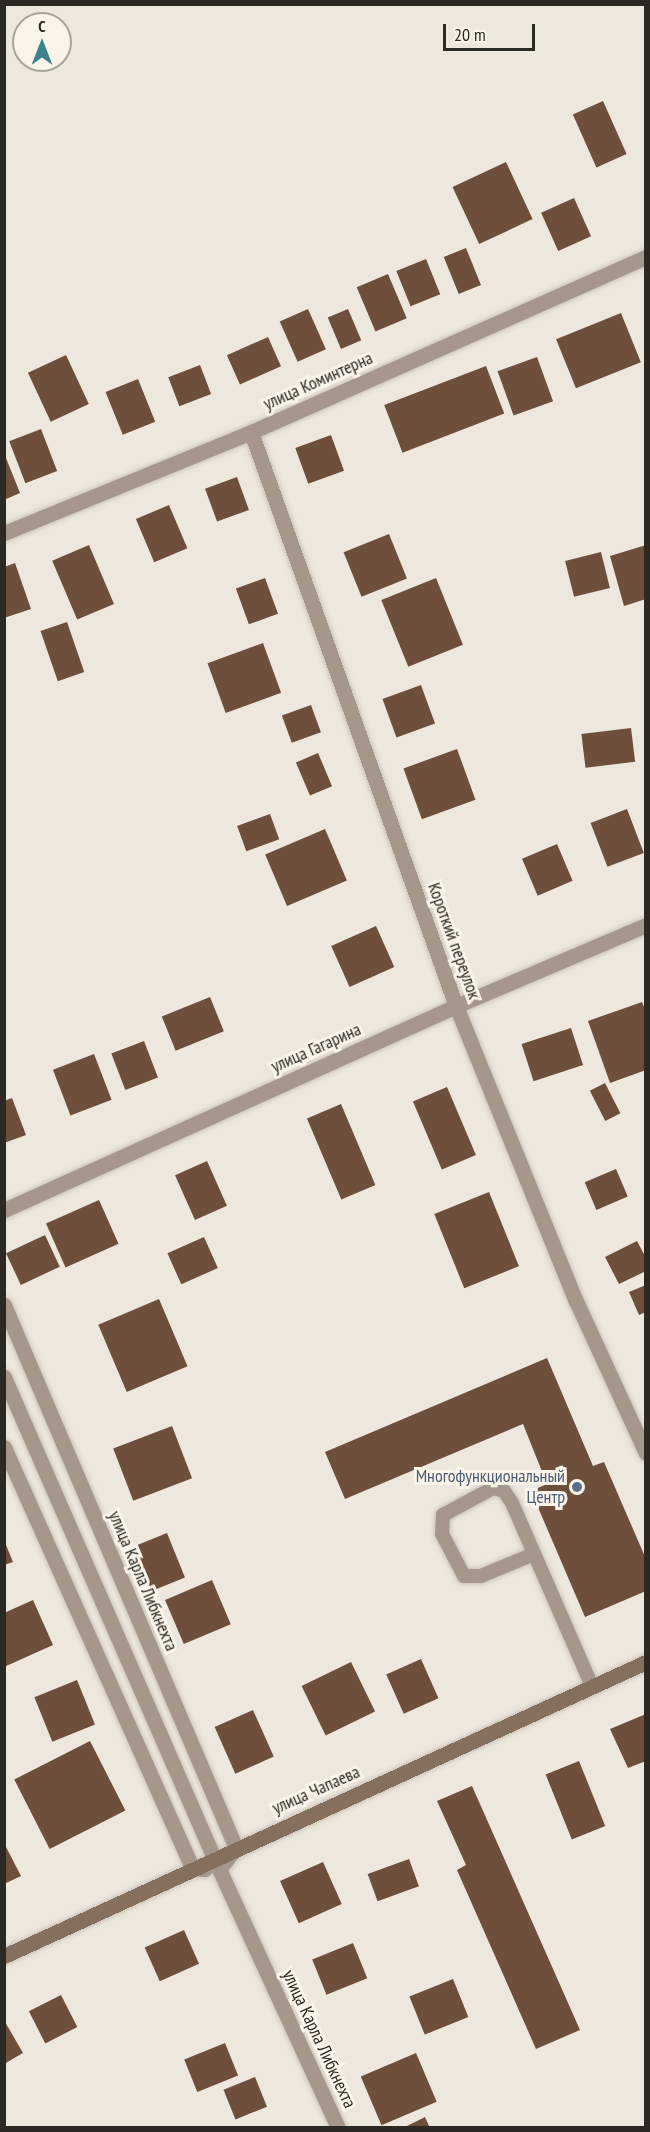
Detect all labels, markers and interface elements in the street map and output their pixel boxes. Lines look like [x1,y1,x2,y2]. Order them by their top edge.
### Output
north arrow [12,12,72,72]
scale bar [446,12,538,50]
text: С [38,16,46,36]
text: 20 m [454,23,486,46]
street label: улица Коминтерна [260,347,376,415]
street label: Короткий переулок [423,880,485,1002]
street label: улица Гагарина [268,1019,364,1077]
place label: Многофункциональный Центр [416,1466,565,1508]
marker: Многофункциональный Центр [570,1480,584,1494]
street label: улица Карла Либкнехта [104,1508,182,1654]
street label: улица Чапаева [269,1761,363,1819]
street label: улица Карла Либкнехта [278,1966,360,2112]

